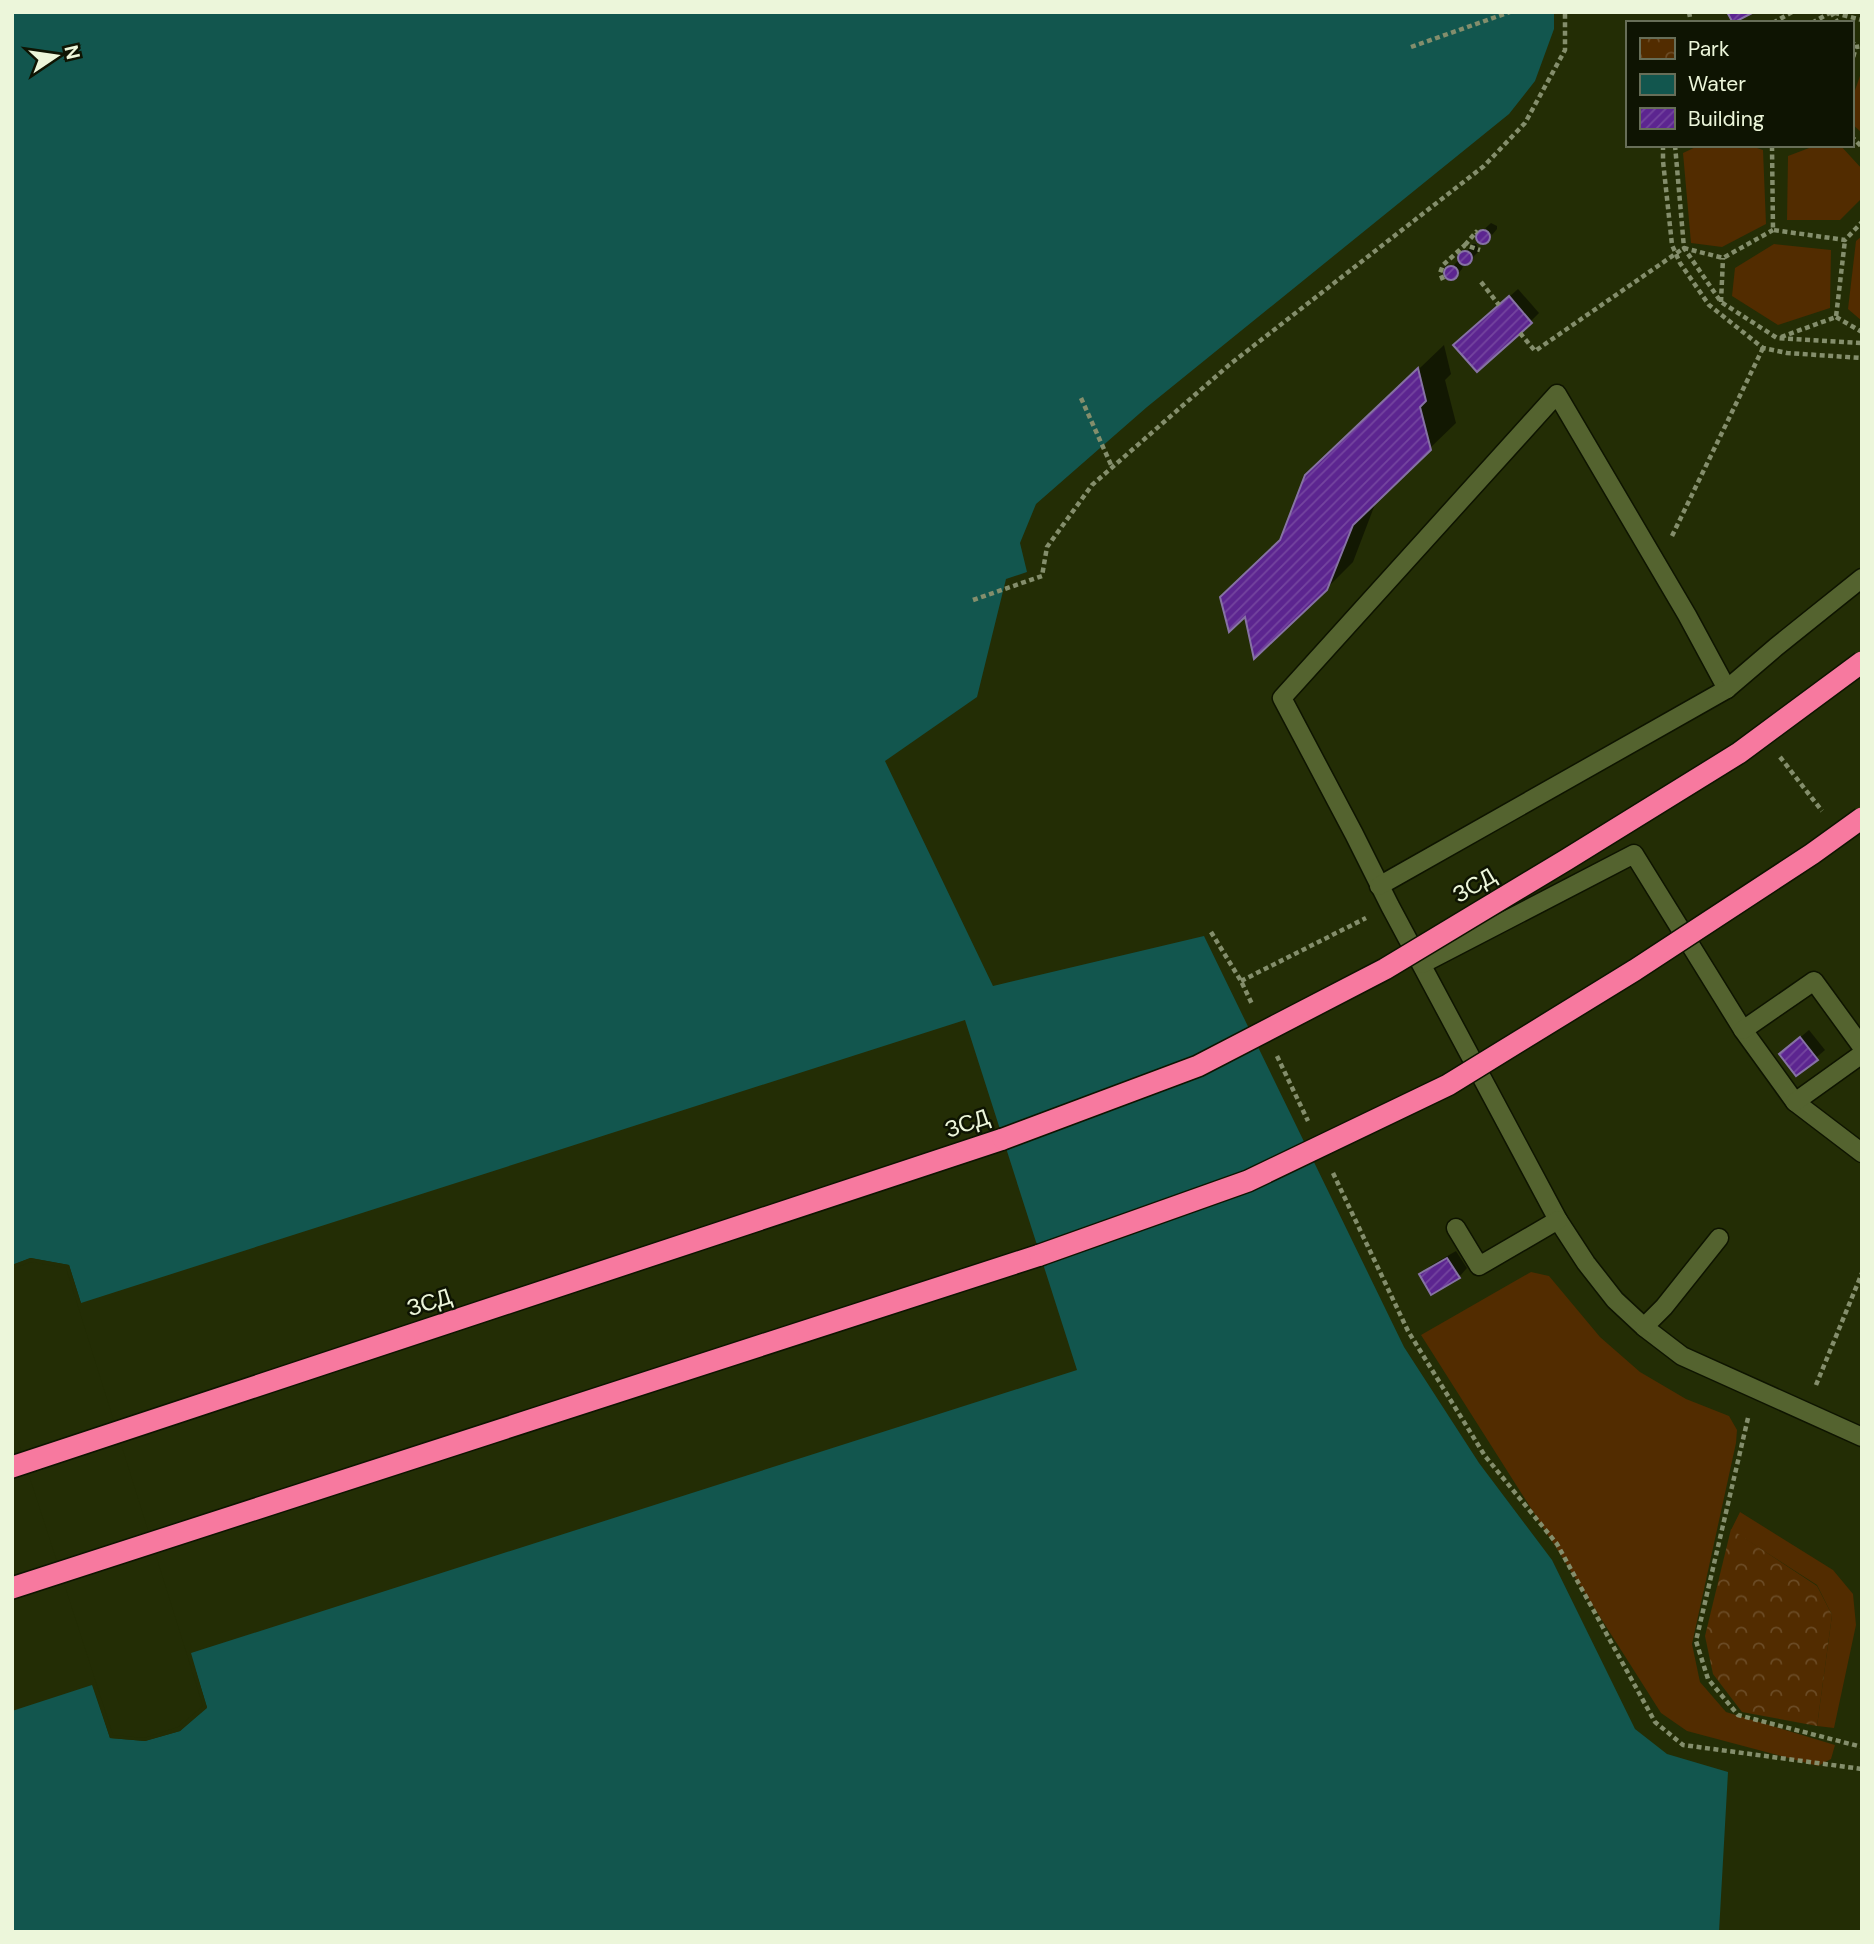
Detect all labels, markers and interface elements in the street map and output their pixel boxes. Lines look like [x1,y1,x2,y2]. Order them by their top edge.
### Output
north arrow [21,21,91,91]
legend [1626,21,1853,147]
text: Park [1688,35,1730,63]
text: N [58,43,86,62]
text: Water [1688,70,1746,98]
text: Building [1688,105,1765,133]
street label: ЗСД [1447,860,1502,910]
street label: ЗСД [941,1101,994,1145]
street label: ЗСД [403,1281,456,1323]

